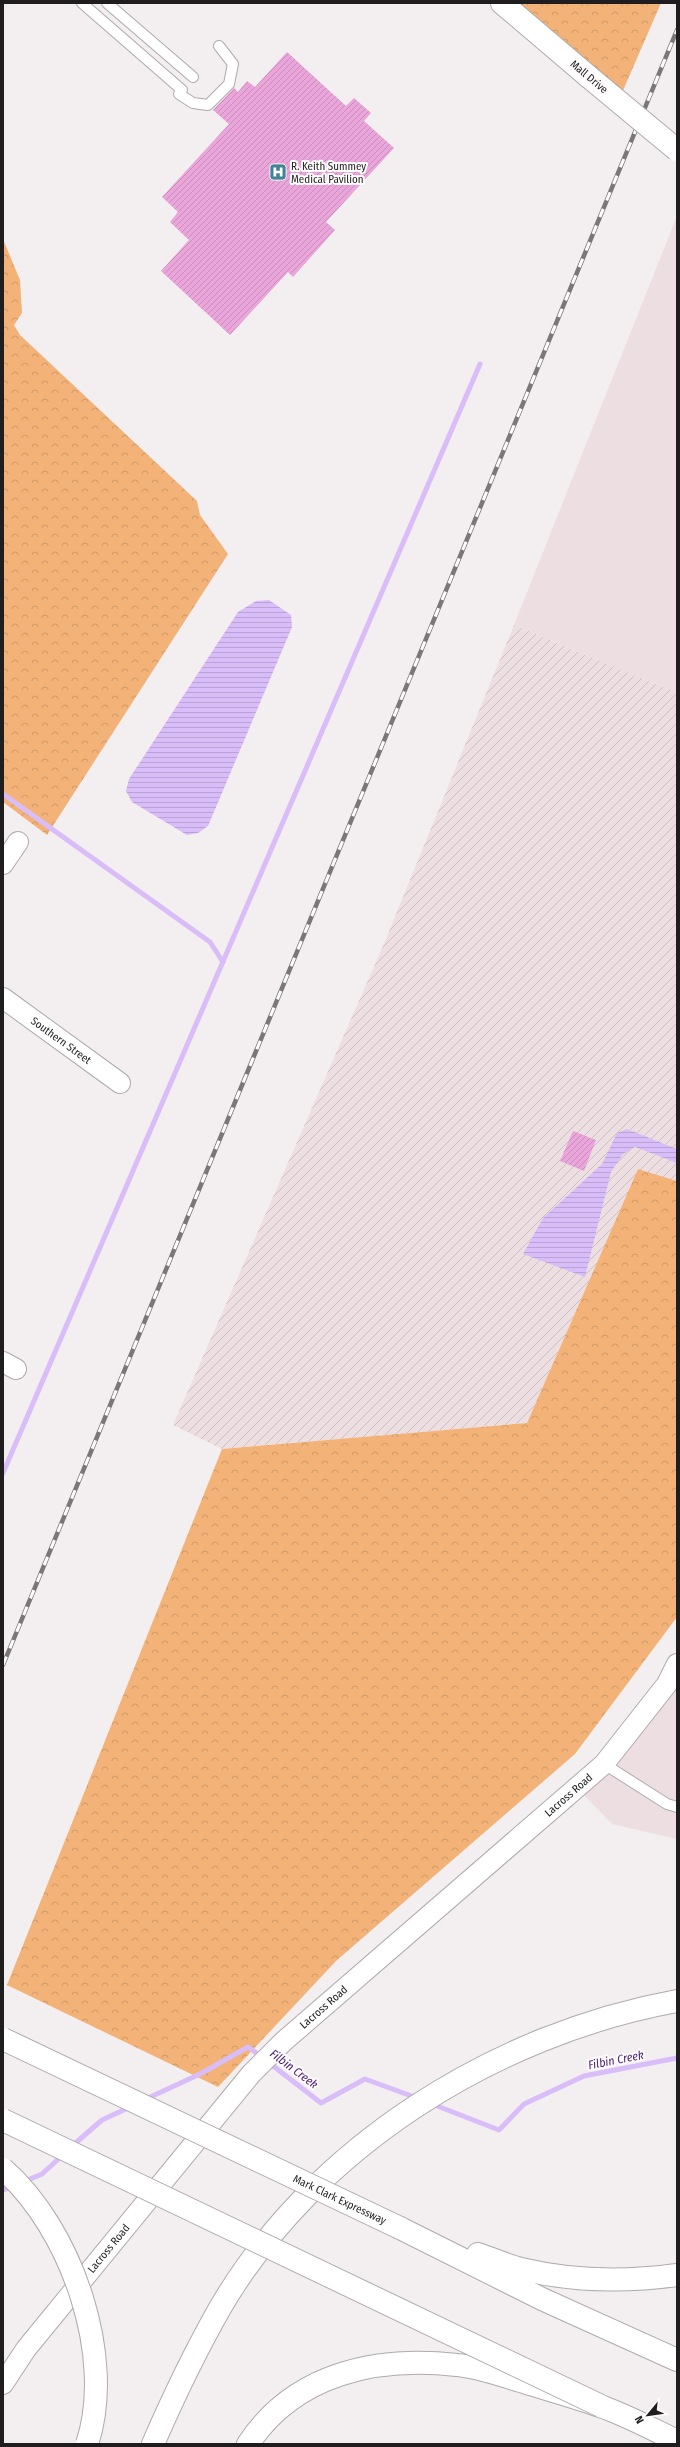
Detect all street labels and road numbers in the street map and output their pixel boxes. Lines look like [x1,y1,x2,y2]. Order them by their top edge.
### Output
street label: Mall Drive [568,58,610,96]
street label: Southern Street [29,1014,94,1067]
street label: Lacross Road [542,1771,595,1819]
street label: Lacross Road [297,1983,350,2031]
street label: Mark Clark Expressway [291,2172,388,2227]
street label: Lacross Road [85,2221,132,2275]

